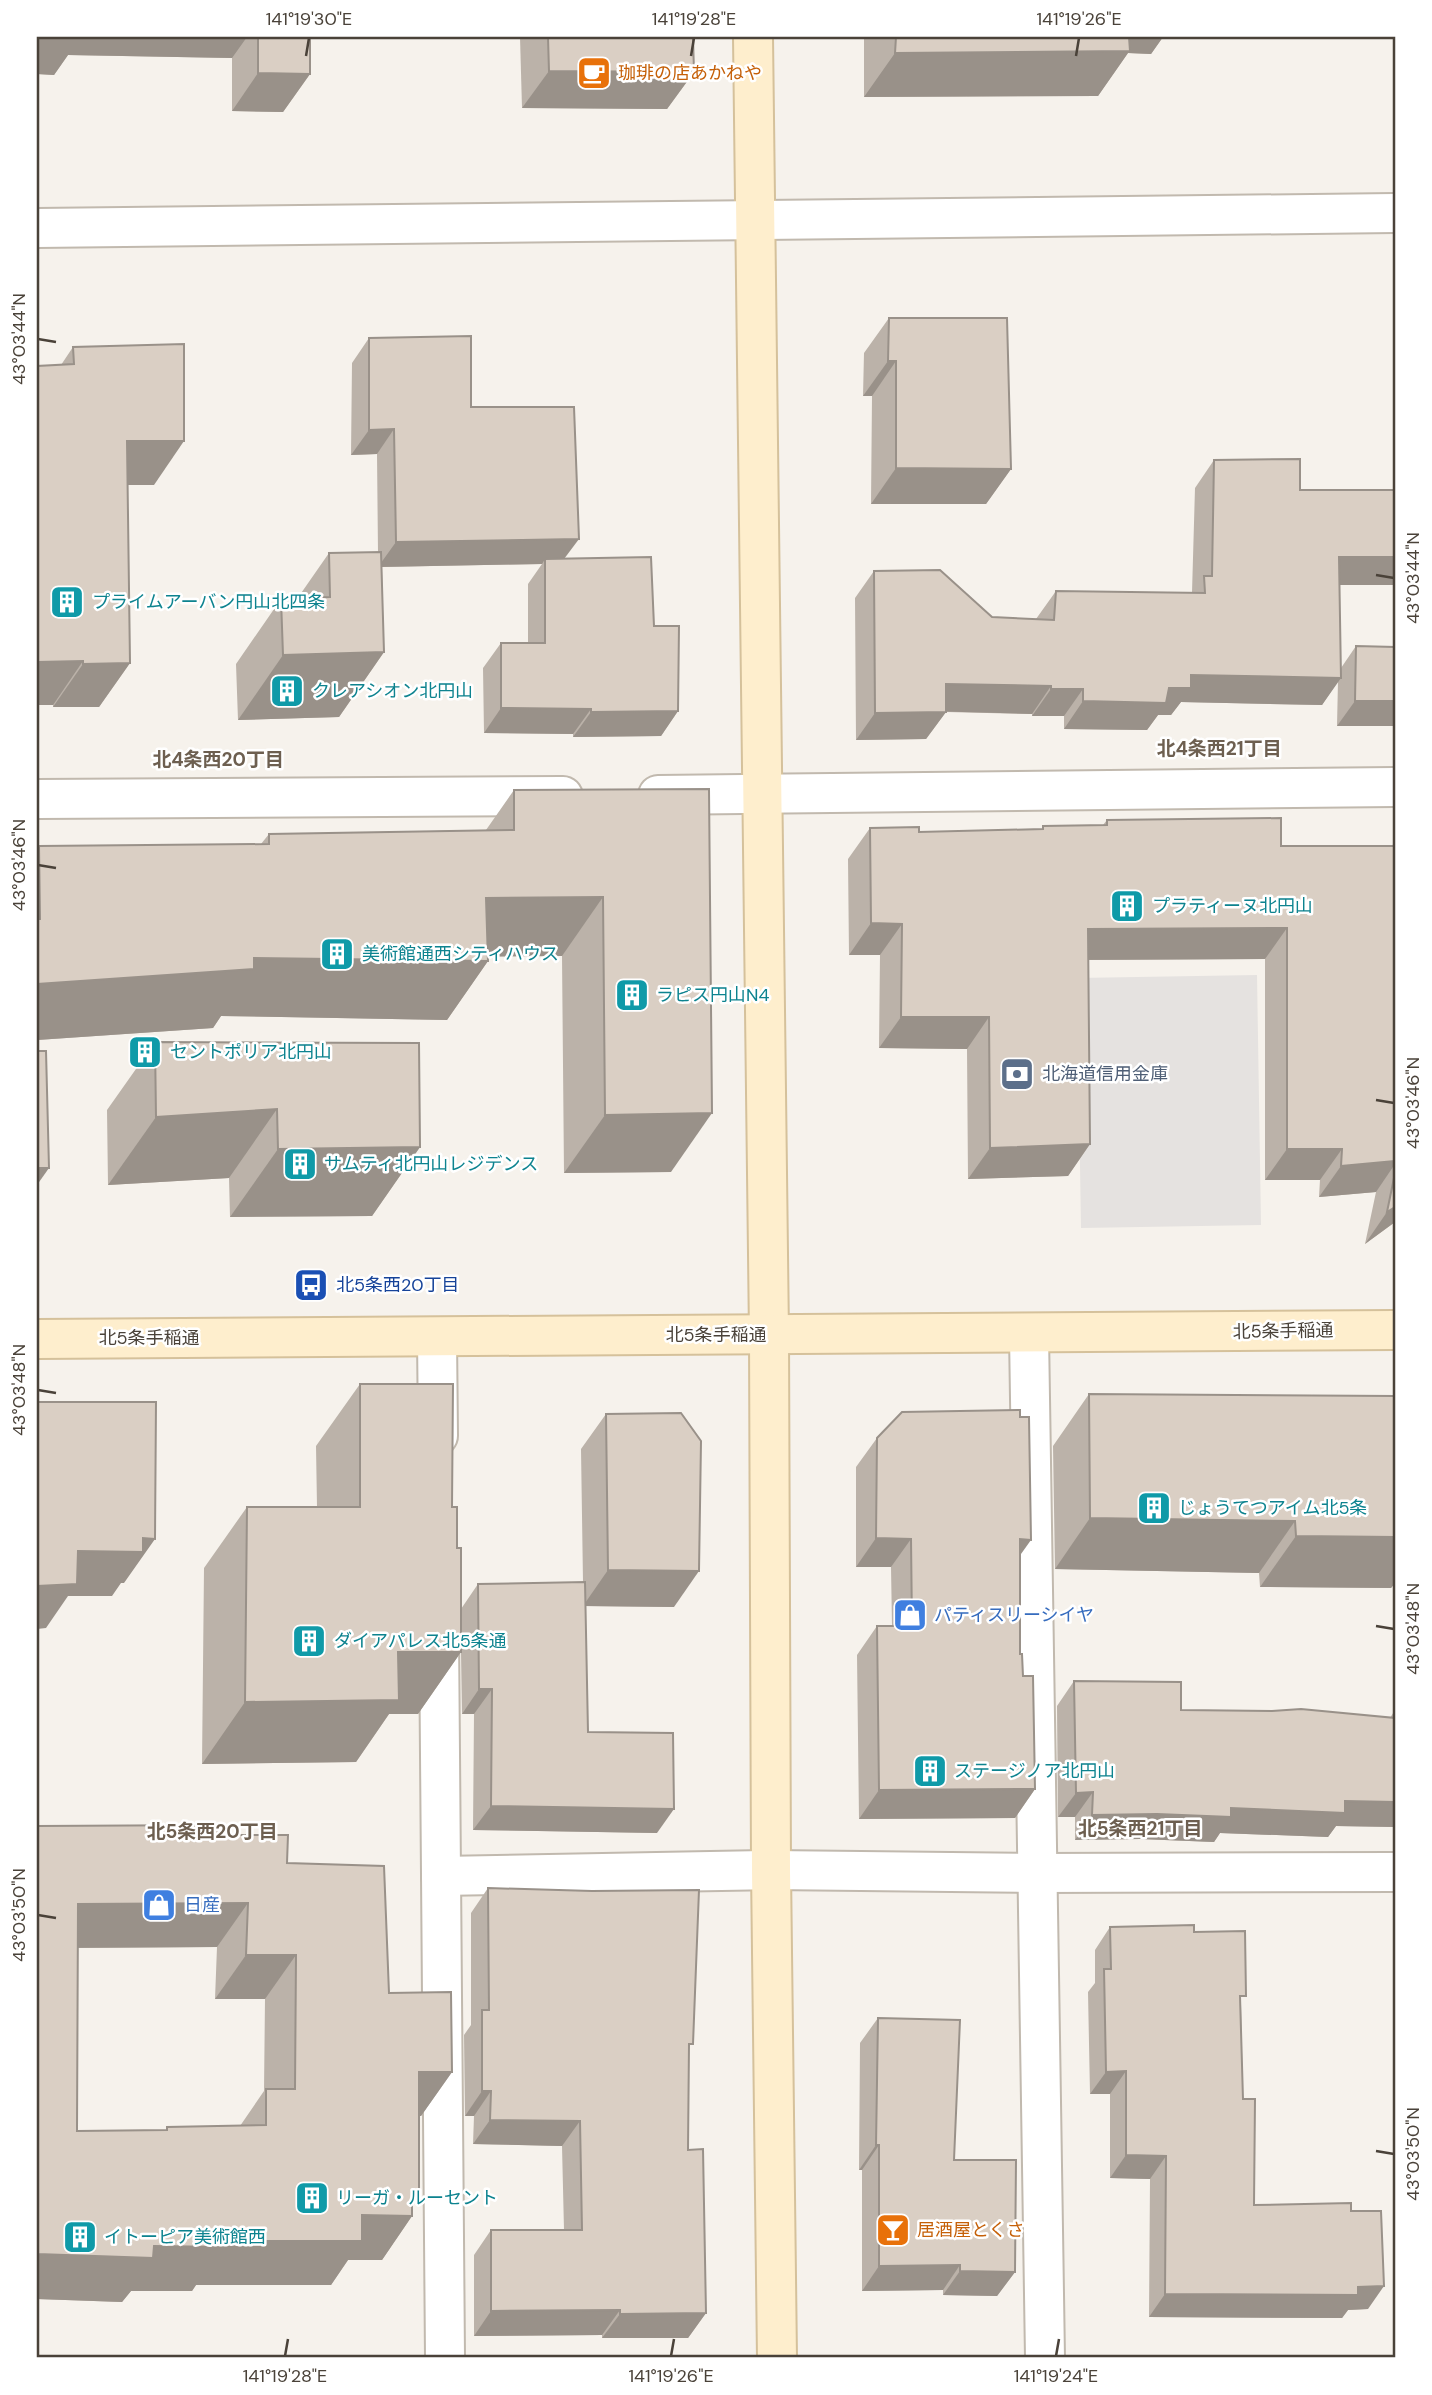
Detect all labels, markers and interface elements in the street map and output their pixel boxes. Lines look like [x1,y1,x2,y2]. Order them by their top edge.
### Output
text: 141°19'30"E [266,7,352,31]
text: 141°19'28"E [652,7,736,31]
text: 141°19'26"E [1036,7,1122,31]
cafe icon: 珈琲の店あかねや [575,54,613,92]
place label: 珈琲の店あかねや [618,61,762,85]
text: 43°03'44"N [7,293,31,385]
text: 43°03'44"N [1401,532,1425,624]
building icon: プライムアーバン円山北四条 [48,583,86,621]
place label: プライムアーバン円山北四条 [92,590,325,614]
building icon: クレアシオン北円山 [268,672,306,710]
place label: クレアシオン北円山 [312,679,473,703]
district label: 北4条西21丁目 [1156,736,1282,761]
district label: 北4条西20丁目 [152,747,284,772]
text: 43°03'46"N [7,819,31,911]
building icon: プラティーヌ北円山 [1108,887,1146,925]
place label: プラティーヌ北円山 [1152,894,1313,918]
building icon: 美術館通西シティハウス [318,935,356,973]
place label: 美術館通西シティハウス [362,942,559,966]
building icon: ラピス円山N4 [613,976,651,1014]
place label: ラピス円山N4 [656,983,769,1007]
building icon: セントポリア北円山 [126,1033,164,1071]
place label: セントポリア北円山 [170,1040,332,1064]
bank icon: 北海道信用金庫 [998,1055,1036,1093]
text: 43°03'46"N [1401,1057,1425,1149]
place label: 北海道信用金庫 [1042,1062,1168,1086]
building icon: サムティ北円山レジデンス [281,1145,319,1183]
place label: サムティ北円山レジデンス [324,1152,538,1176]
bus stop icon: 北5条西20丁目 [292,1266,330,1304]
place label: 北5条西20丁目 [336,1273,459,1297]
street label: 北5条手稲通 [1232,1318,1334,1344]
street label: 北5条手稲通 [666,1323,766,1347]
street label: 北5条手稲通 [99,1326,199,1350]
text: 43°03'48"N [7,1344,31,1436]
building icon: じょうてつアイム北5条 [1135,1489,1173,1527]
place label: じょうてつアイム北5条 [1178,1496,1367,1520]
text: 43°03'48"N [1401,1583,1425,1675]
shop icon: パティスリーシイヤ [891,1596,929,1634]
place label: パティスリーシイヤ [934,1603,1094,1627]
building icon: ダイアパレス北5条通 [290,1622,328,1660]
place label: ダイアパレス北5条通 [334,1629,507,1653]
building icon: ステージノア北円山 [911,1752,949,1790]
place label: ステージノア北円山 [954,1759,1115,1783]
district label: 北5条西21丁目 [1078,1816,1202,1841]
district label: 北5条西20丁目 [146,1819,278,1844]
text: 43°03'50"N [7,1868,31,1962]
shop icon: 日産 [140,1886,178,1924]
place label: 日産 [184,1893,220,1917]
text: 43°03'50"N [1401,2107,1425,2201]
building icon: リーガ・ルーセント [293,2179,331,2217]
place label: リーガ・ルーセント [336,2186,498,2210]
bar icon: 居酒屋とくさ [874,2211,912,2249]
building icon: イトーピア美術館西 [61,2218,99,2256]
place label: 居酒屋とくさ [917,2218,1024,2242]
place label: イトーピア美術館西 [104,2225,266,2249]
text: 141°19'28"E [243,2364,327,2388]
text: 141°19'26"E [628,2364,714,2388]
text: 141°19'24"E [1014,2364,1098,2388]

